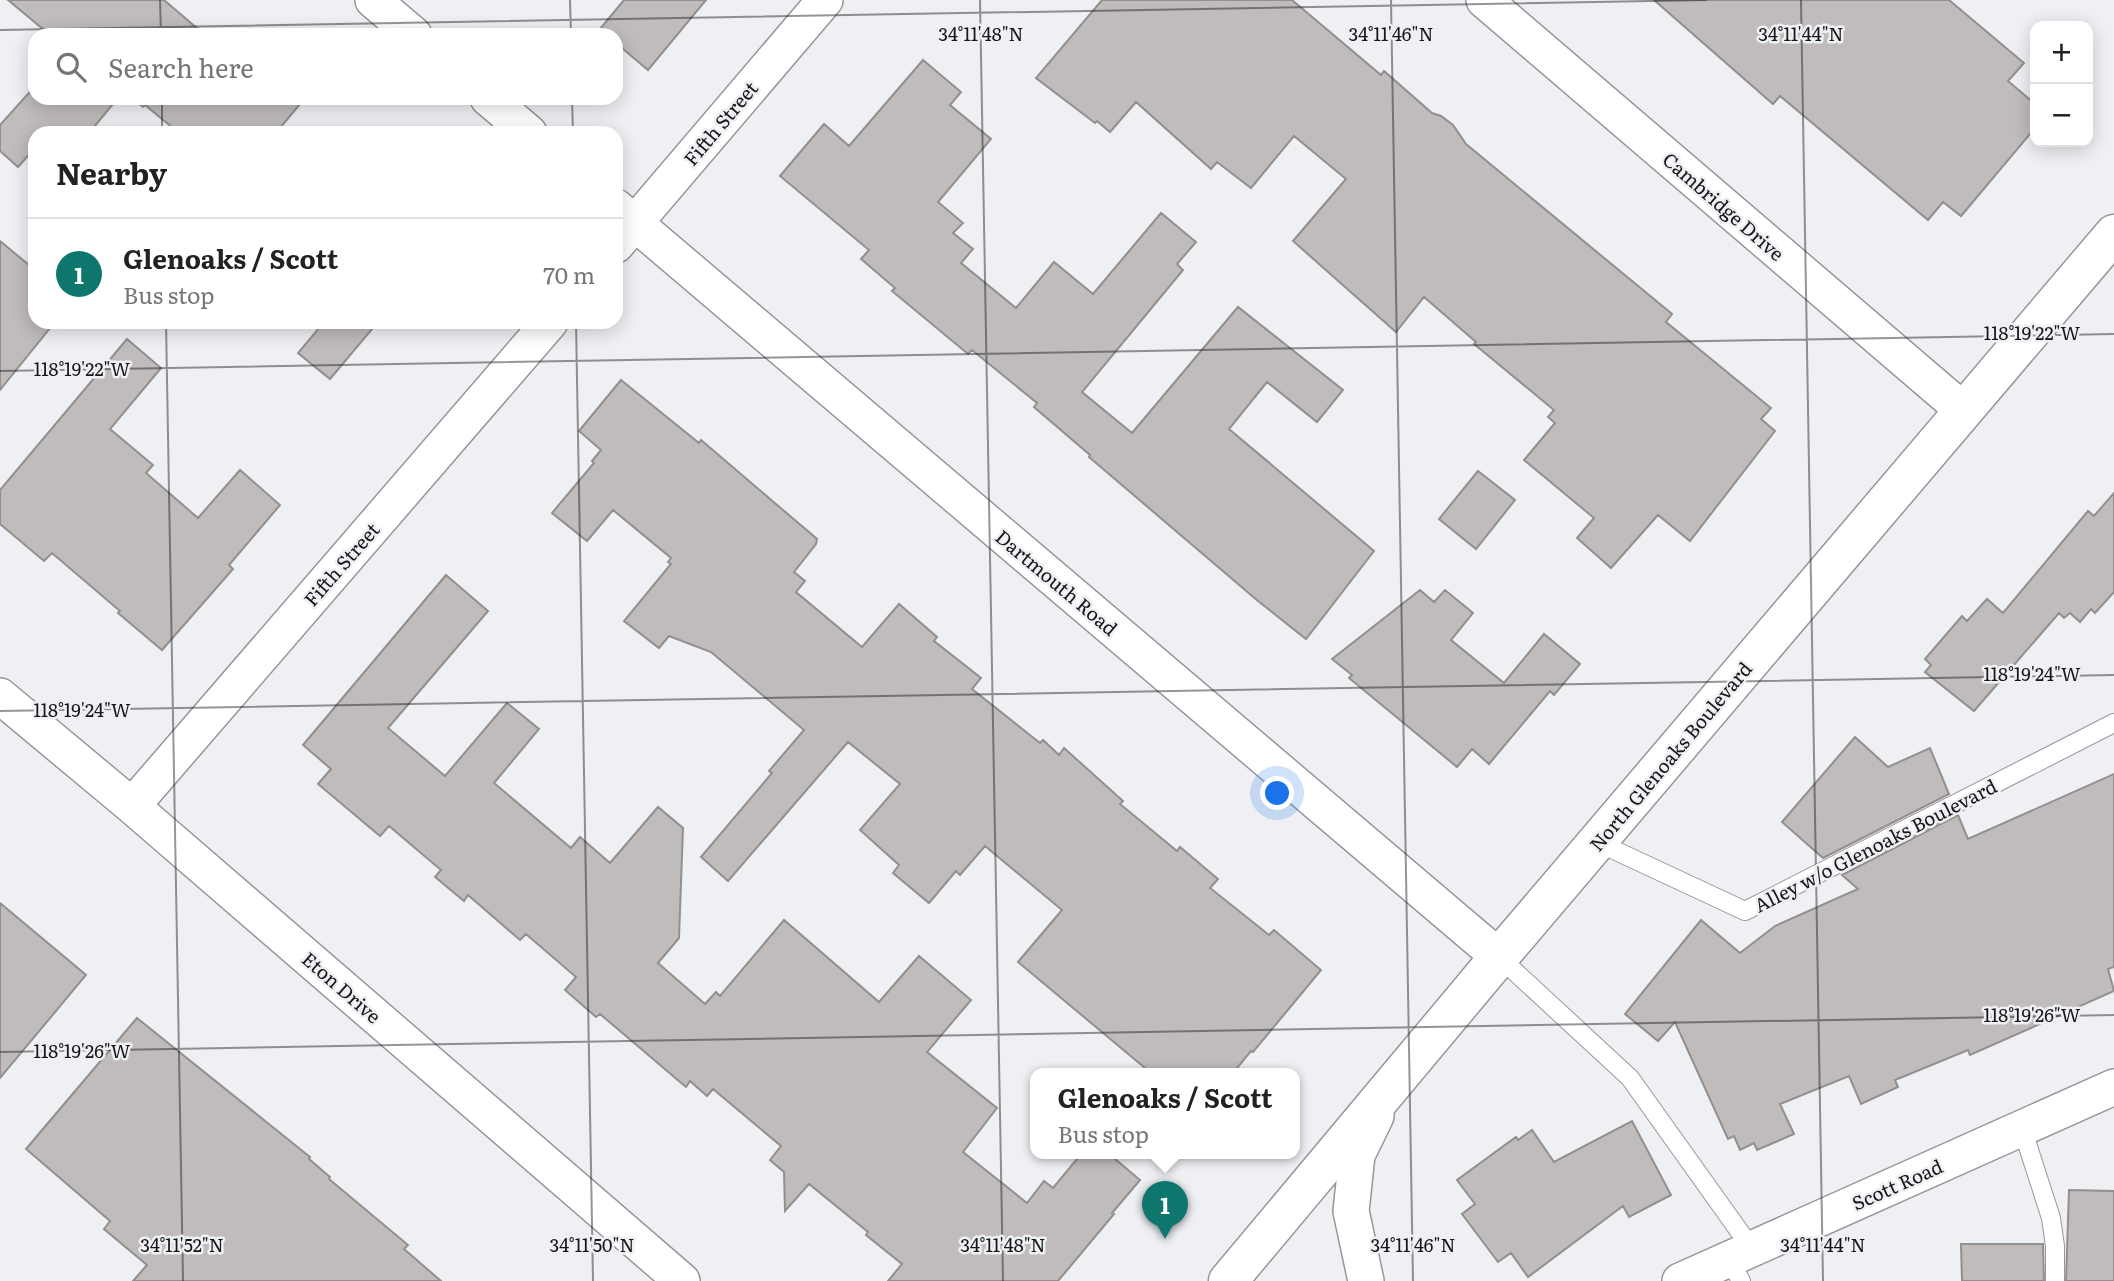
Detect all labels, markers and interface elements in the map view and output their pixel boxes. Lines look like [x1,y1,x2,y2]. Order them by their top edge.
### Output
text: 34°11'48"N [938,20,1024,47]
text: 34°11'46"N [1348,20,1434,47]
text: 34°11'44"N [1758,20,1844,47]
map controls [2030,21,2093,147]
button: + [2030,21,2093,84]
search box [28,28,623,105]
text: Search here [108,47,254,86]
icon: search [52,48,90,86]
street label: Fifth Street [676,74,764,171]
button: − [2030,84,2093,147]
street label: Cambridge Drive [1657,145,1791,267]
text: Nearby [56,150,167,194]
text: Glenoaks / Scott [123,238,338,277]
text: 1 [74,257,84,291]
text: 70 m [543,257,595,291]
text: Bus stop [123,277,215,311]
text: 118°19'22"W [1984,319,2080,346]
text: 118°19'22"W [34,355,130,382]
street label: Fifth Street [297,516,385,612]
street label: Dartmouth Road [990,522,1124,642]
street label: North Glenoaks Boulevard [1582,655,1758,857]
text: 118°19'24"W [1983,660,2081,687]
text: 118°19'24"W [33,696,131,723]
street label: Alley w/o Glenoaks Boulevard [1749,771,2002,919]
your location [1260,776,1294,810]
street label: Eton Drive [296,945,388,1029]
text: 118°19'26"W [1984,1001,2081,1028]
text: 118°19'26"W [34,1037,131,1064]
popup [1030,1068,1300,1159]
text: Glenoaks / Scott [1057,1077,1273,1116]
text: Bus stop [1057,1116,1149,1150]
street label: Scott Road [1847,1151,1947,1216]
pin: 1 [1142,1181,1188,1239]
text: 34°11'52"N [140,1231,224,1258]
text: 34°11'50"N [549,1231,635,1258]
text: 34°11'48"N [960,1231,1046,1258]
text: 34°11'46"N [1370,1231,1456,1258]
text: 34°11'44"N [1780,1231,1866,1258]

